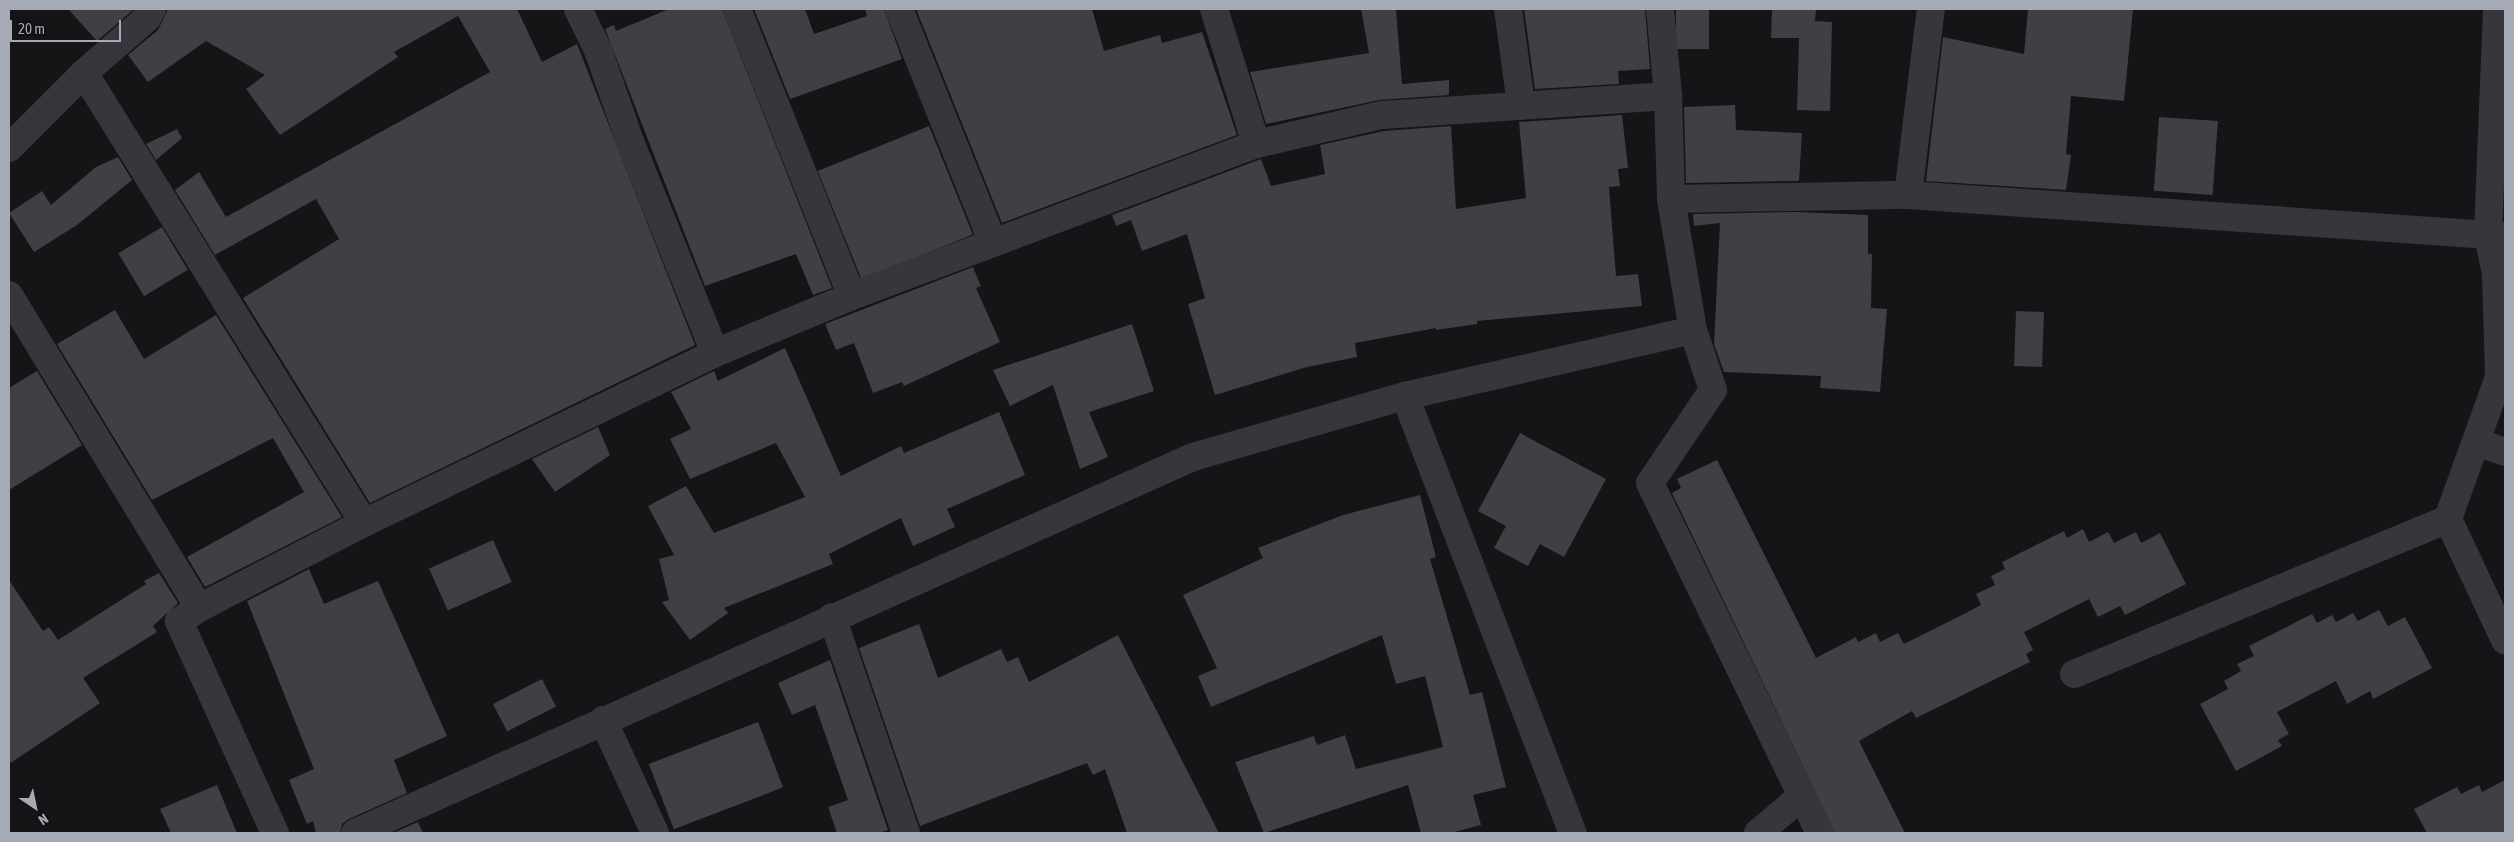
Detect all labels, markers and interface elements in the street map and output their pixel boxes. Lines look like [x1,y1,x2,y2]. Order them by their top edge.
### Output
scale bar [12,10,124,42]
text: 20 m [18,20,45,37]
north arrow [10,782,60,832]
text: N [35,810,51,828]

